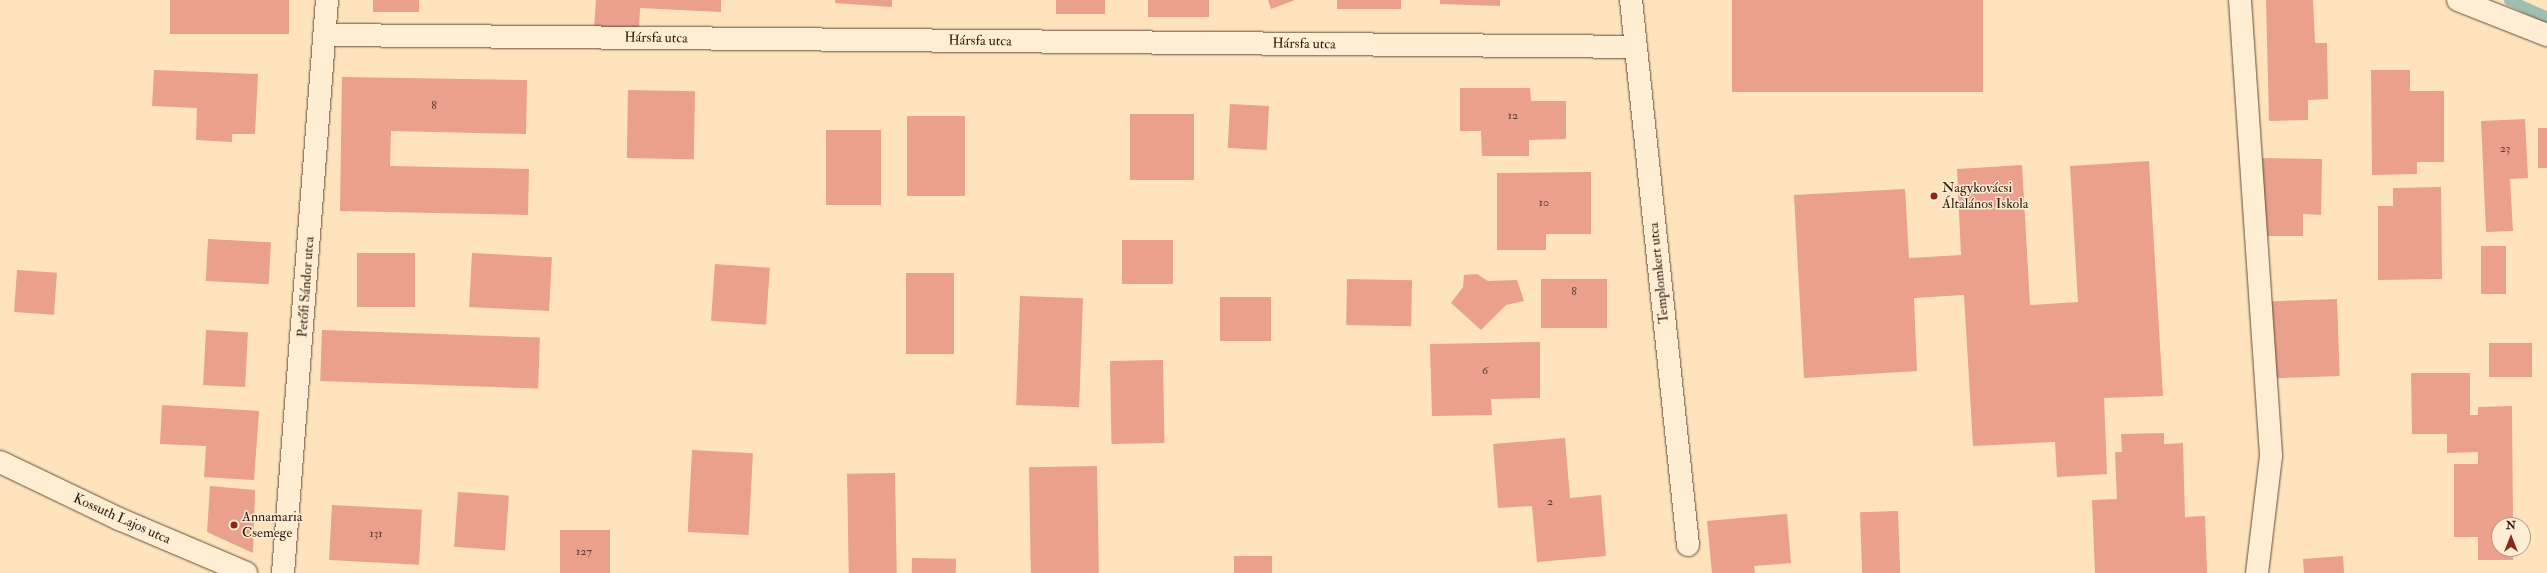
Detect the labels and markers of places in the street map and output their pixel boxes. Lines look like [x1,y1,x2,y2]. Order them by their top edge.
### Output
place label: Nagykovácsi Általános Iskola [1942,180,2029,212]
marker: Nagykovácsi Általános Iskola [1929,191,1939,201]
place label: Annamaria Csemege [242,509,302,542]
marker: Annamaria Csemege [229,520,239,530]

